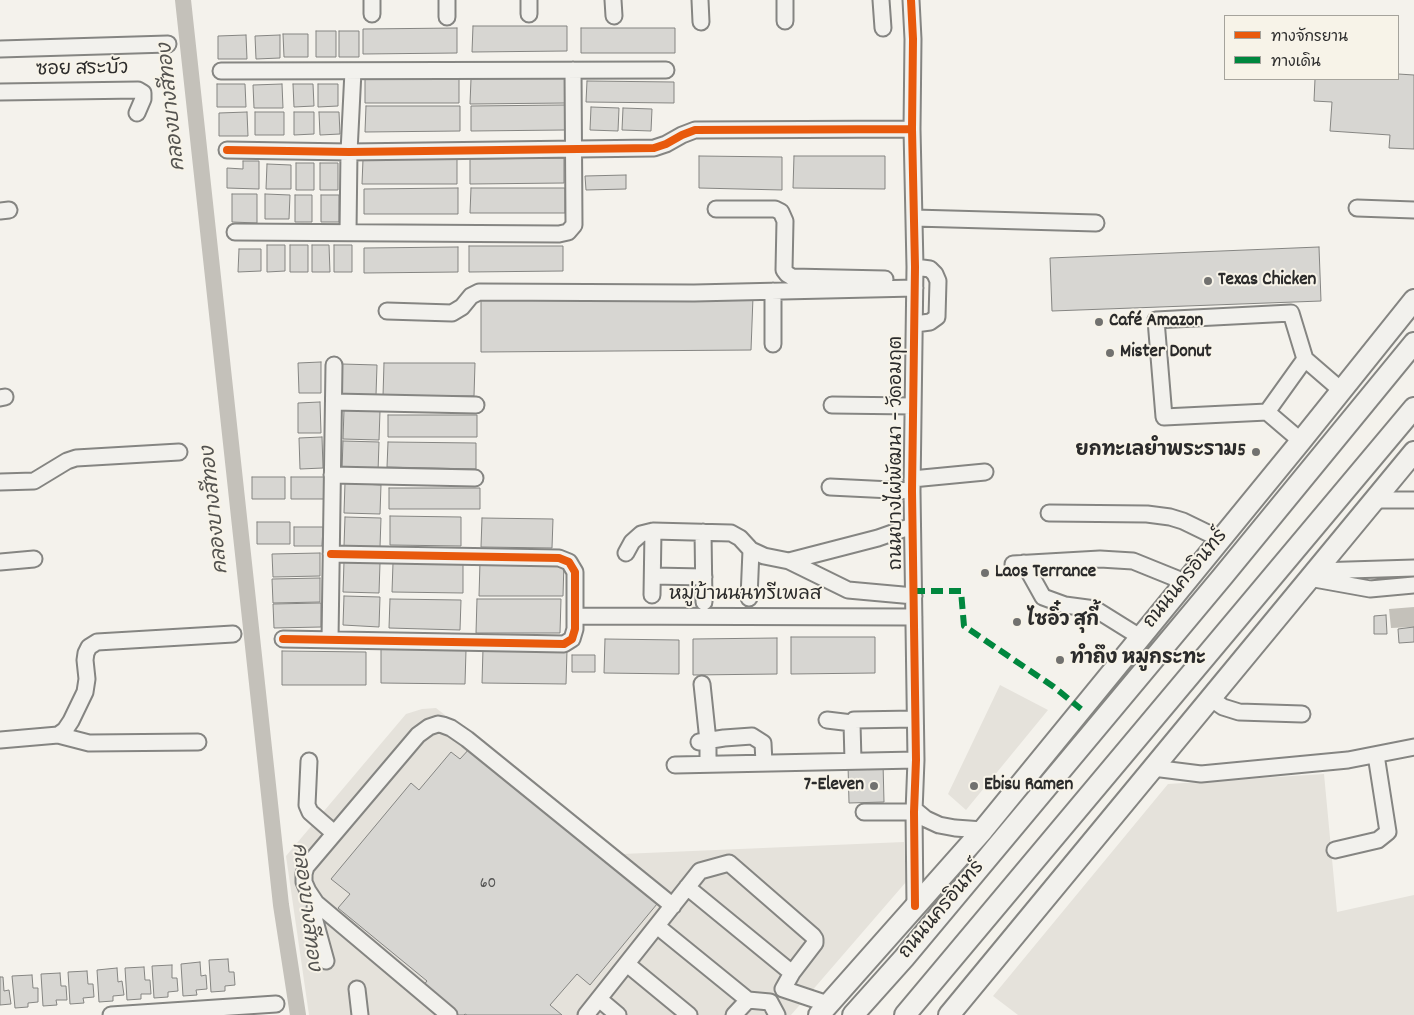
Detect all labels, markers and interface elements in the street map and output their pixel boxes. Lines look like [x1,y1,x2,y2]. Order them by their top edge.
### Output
legend [1224,15,1399,80]
text: ทางจักรยาน [1271,27,1348,49]
water label: คลองบางสีทอง [155,42,193,172]
text: ทางเดิน [1271,52,1321,74]
street label: ซอย สระบัว [36,59,128,83]
place label: Texas Chicken [1218,270,1316,292]
marker: Texas Chicken [1202,275,1214,287]
place label: Café Amazon [1109,311,1203,333]
marker: Café Amazon [1093,316,1105,328]
street label: ถนนบางไผ่พัฒนา – วัดอมฤต [887,336,909,570]
place label: Mister Donut [1120,342,1212,364]
marker: Mister Donut [1104,347,1116,359]
place label: ยกทะเลยำพระราม5 [1075,441,1246,463]
water label: คลองบางสีทอง [198,445,236,575]
marker: ยกทะเลยำพระราม5 [1250,446,1262,458]
street label: ถนนนครอินทร์ [1140,526,1234,634]
place label: Laos Terrance [995,562,1096,584]
marker: Laos Terrance [979,567,991,579]
street label: หมู่บ้านนนทรีเพลส [669,585,821,607]
place label: ไซอิ๋ว สุกี้ [1027,611,1099,633]
marker: ไซอิ๋ว สุกี้ [1011,616,1023,628]
place label: ทำถึง หมูกระทะ [1070,649,1206,671]
marker: ทำถึง หมูกระทะ [1054,654,1066,666]
place label: 7-Eleven [804,775,864,797]
place label: Ebisu Ramen [984,775,1073,797]
marker: 7-Eleven [868,780,880,792]
marker: Ebisu Ramen [968,780,980,792]
water label: คลองบางสีทอง [284,842,324,972]
street label: ถนนนครอินทร์ [895,857,991,965]
house number: 60 [480,875,496,895]

